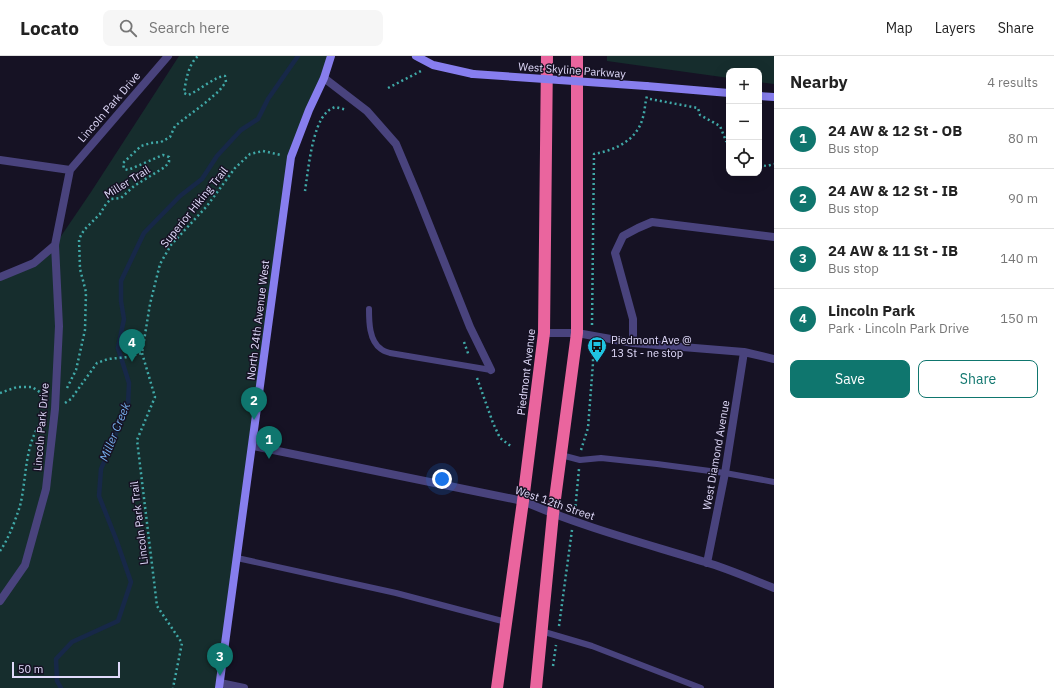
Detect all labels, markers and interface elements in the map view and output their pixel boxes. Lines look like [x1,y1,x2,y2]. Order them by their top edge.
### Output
search box [103,10,383,46]
text: Locato [20,16,79,40]
icon: search [117,17,139,39]
text: Search here [149,18,229,37]
text: Map [886,19,913,37]
text: Layers [935,19,976,37]
text: Share [998,19,1034,37]
street label: West Skyline Parkway [518,59,627,81]
map controls [726,68,762,176]
button: + [726,68,762,104]
street label: Lincoln Park Drive [75,69,143,145]
text: Nearby [790,71,848,93]
text: 4 results [987,74,1038,91]
button: − [726,104,762,140]
text: 24 AW & 12 St - OB [828,121,962,140]
text: 1 [799,130,807,147]
text: 80 m [1008,130,1038,147]
button: locate [726,140,762,176]
text: Bus stop [828,140,879,157]
street label: Miller Trail [101,162,153,202]
street label: Superior Hiking Trail [157,164,231,250]
text: 24 AW & 12 St - IB [828,181,958,200]
text: 2 [799,190,807,207]
text: 90 m [1008,190,1038,207]
text: Bus stop [828,200,879,217]
text: 24 AW & 11 St - IB [828,241,958,260]
text: 3 [799,250,807,267]
text: 140 m [1000,250,1038,267]
street label: North 24th Avenue West [244,259,272,381]
text: Bus stop [828,260,879,277]
text: Lincoln Park [828,301,915,320]
text: 4 [799,310,807,327]
text: 150 m [1000,310,1038,327]
text: Park · Lincoln Park Drive [828,320,969,337]
street label: Piedmont Avenue [514,328,538,416]
pin: 4 [119,329,145,362]
place label: Piedmont Ave @ 13 St - ne stop [611,333,692,360]
bus stop icon: Piedmont Ave @ 13 St - ne stop [586,335,608,363]
button: Save [790,360,910,398]
button: Share [918,360,1038,398]
street label: Lincoln Park Drive [30,382,52,472]
pin: 2 [241,387,267,420]
water label: Miller Creek [96,399,133,463]
street label: West Diamond Avenue [699,399,733,511]
pin: 1 [256,426,282,459]
your location [432,469,452,489]
street label: Lincoln Park Trail [127,480,151,566]
street label: West 12th Street [513,483,597,523]
pin: 3 [207,643,233,676]
scale bar [12,660,120,679]
text: 50 m [18,662,43,676]

